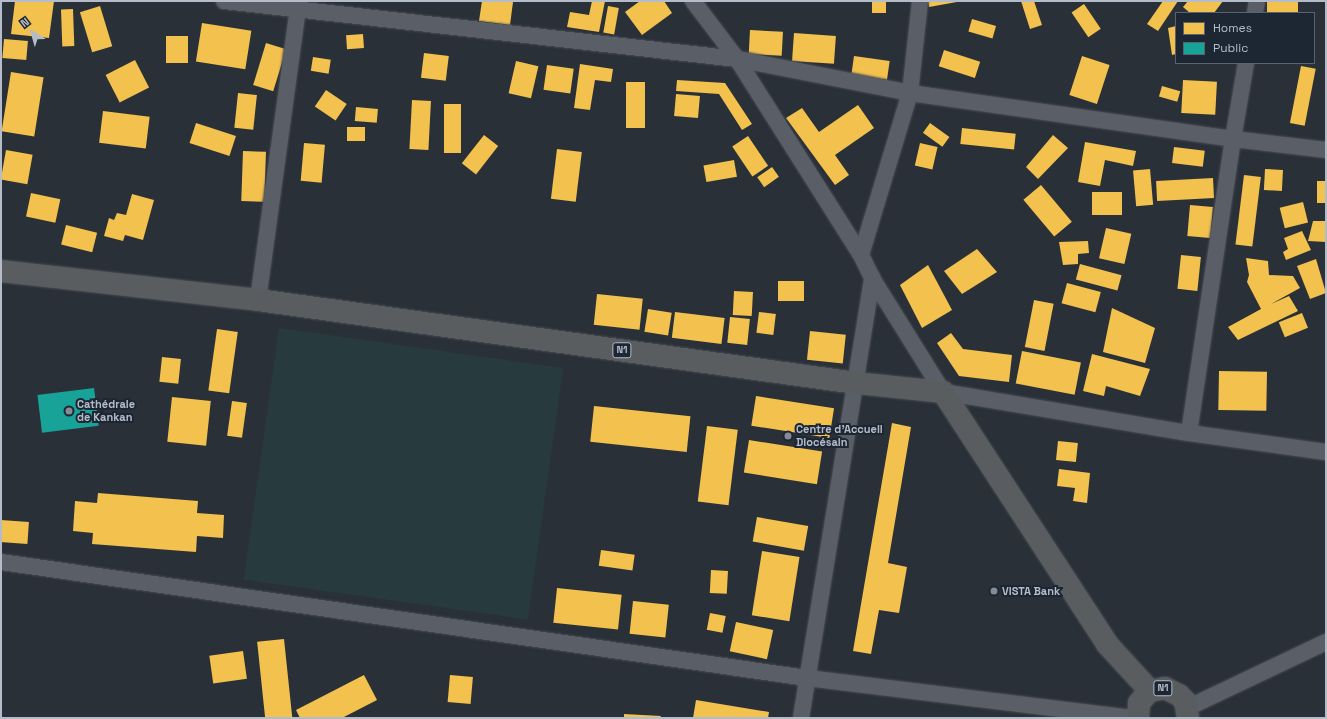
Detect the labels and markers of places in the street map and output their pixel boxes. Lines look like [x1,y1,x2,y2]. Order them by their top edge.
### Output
place label: Cathédrale de Kankan [77,398,135,424]
marker: Cathédrale de Kankan [64,406,74,416]
place label: Centre d'Accueil Diocésain [796,423,883,449]
marker: Centre d'Accueil Diocésain [783,431,793,441]
place label: VISTA Bank [1002,584,1060,598]
marker: VISTA Bank [989,586,999,596]

